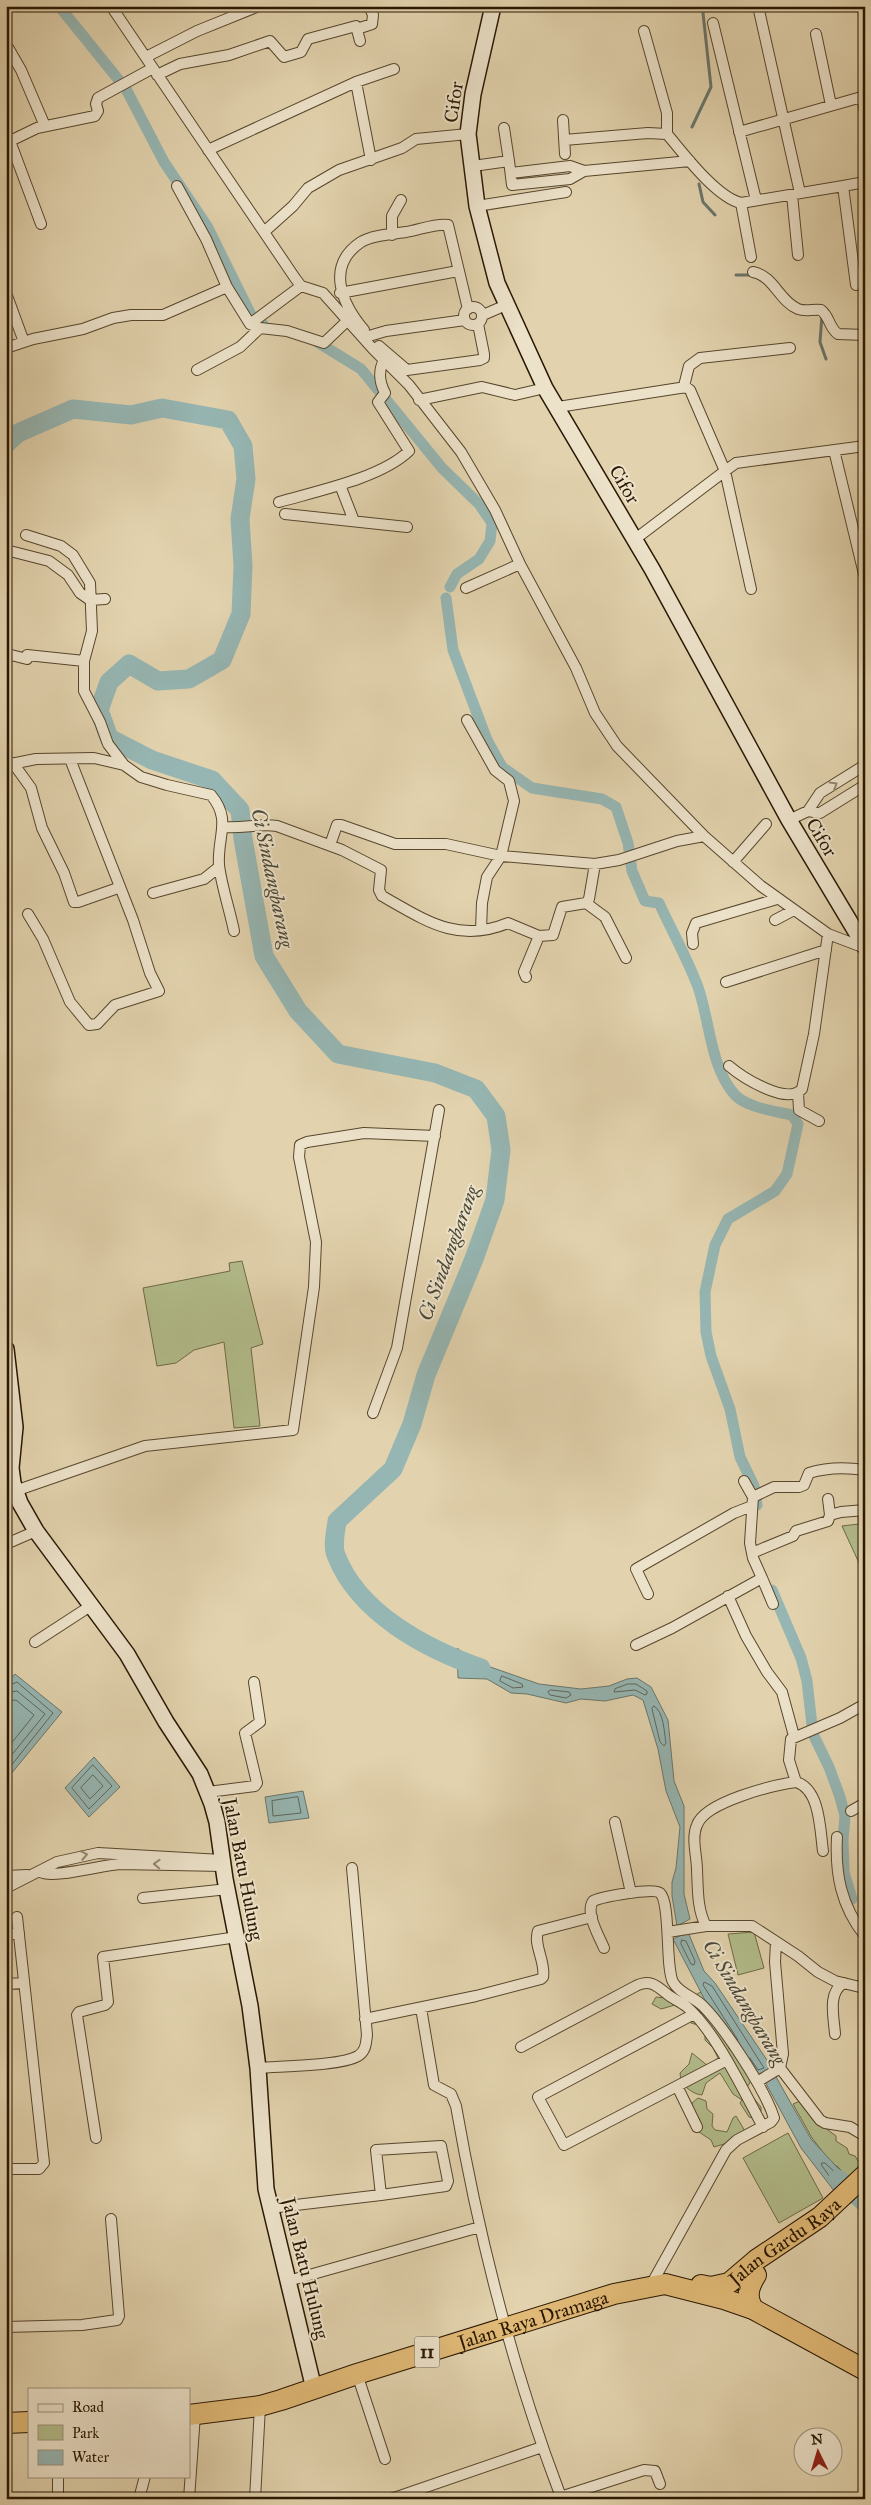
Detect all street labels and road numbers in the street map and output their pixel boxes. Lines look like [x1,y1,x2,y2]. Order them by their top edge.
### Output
street label: Cifor [439,79,468,124]
street label: Cifor [604,461,645,509]
street label: Cifor [801,814,842,862]
street label: Jalan Batu Hulung [217,1794,269,1943]
street label: Jalan Gardu Raya [722,2192,846,2293]
street label: Jalan Batu Hulung [275,2193,334,2342]
street label: Jalan Raya Dramaga [453,2285,612,2355]
road number: 11 [414,2336,440,2368]

